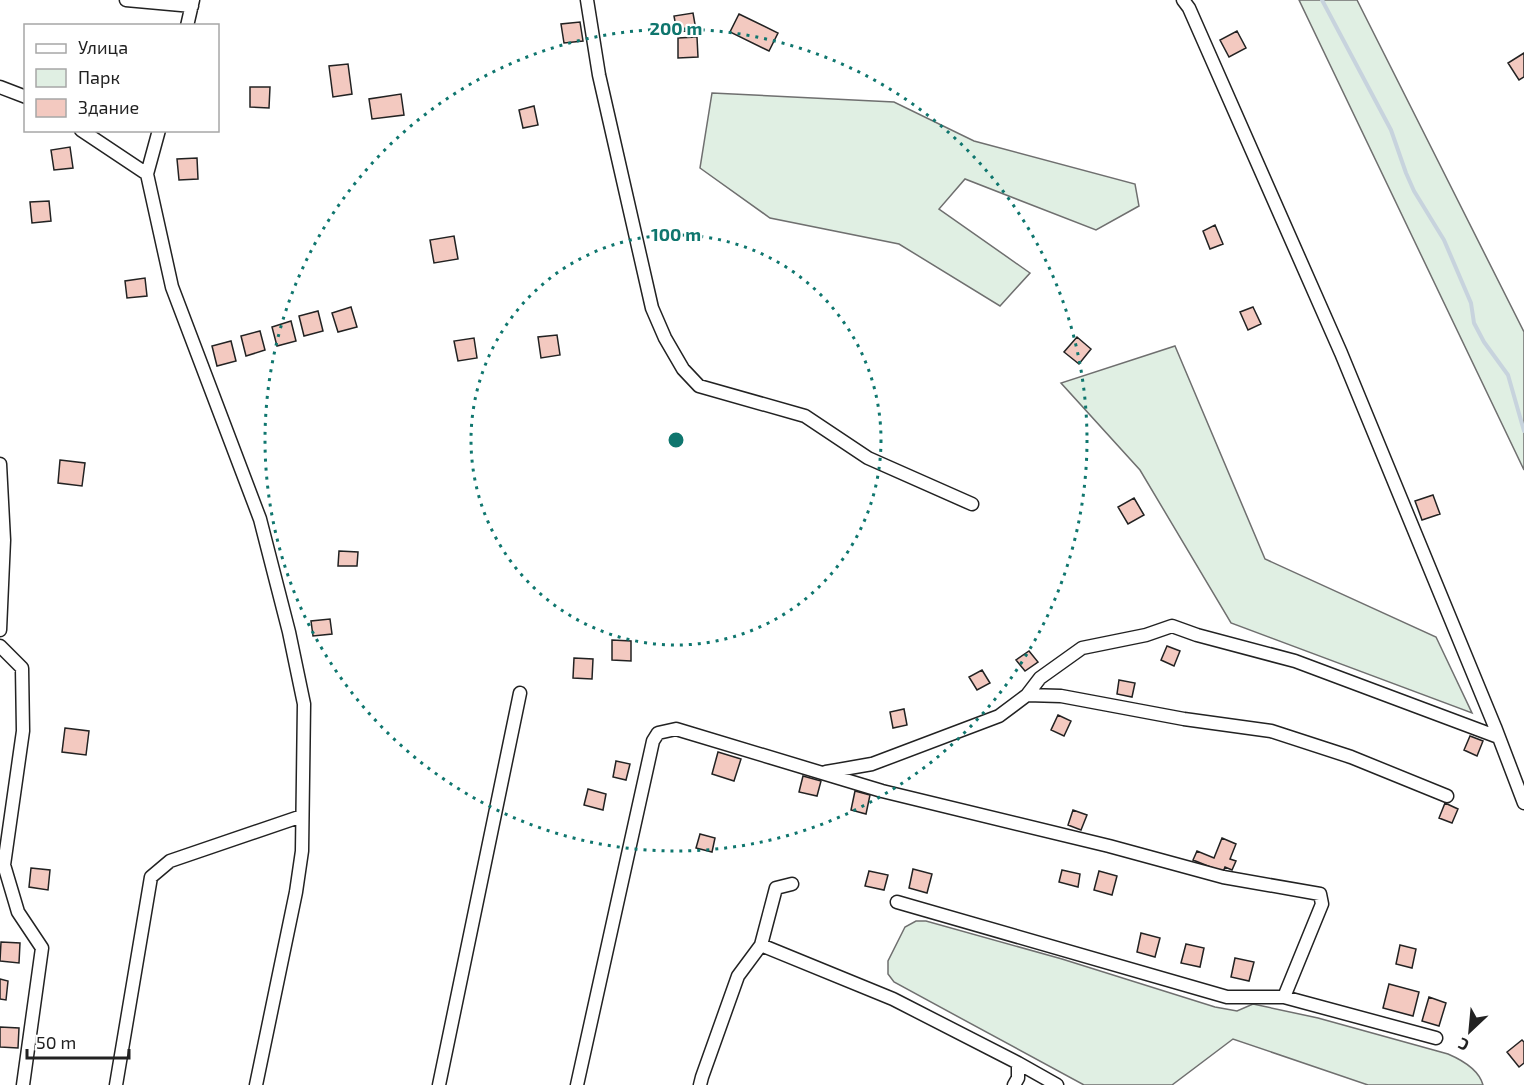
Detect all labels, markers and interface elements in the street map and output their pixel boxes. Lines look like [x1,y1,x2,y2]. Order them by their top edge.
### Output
text: 200 m [650,17,702,39]
legend [24,24,219,132]
text: Улица [78,36,128,58]
text: Парк [78,66,120,88]
text: Здание [78,96,139,118]
text: 100 m [651,223,701,245]
centre of rings [666,430,686,450]
north arrow [1440,1001,1500,1061]
scale bar [27,1022,129,1060]
text: 50 m [36,1031,76,1053]
text: С [1455,1034,1472,1056]

